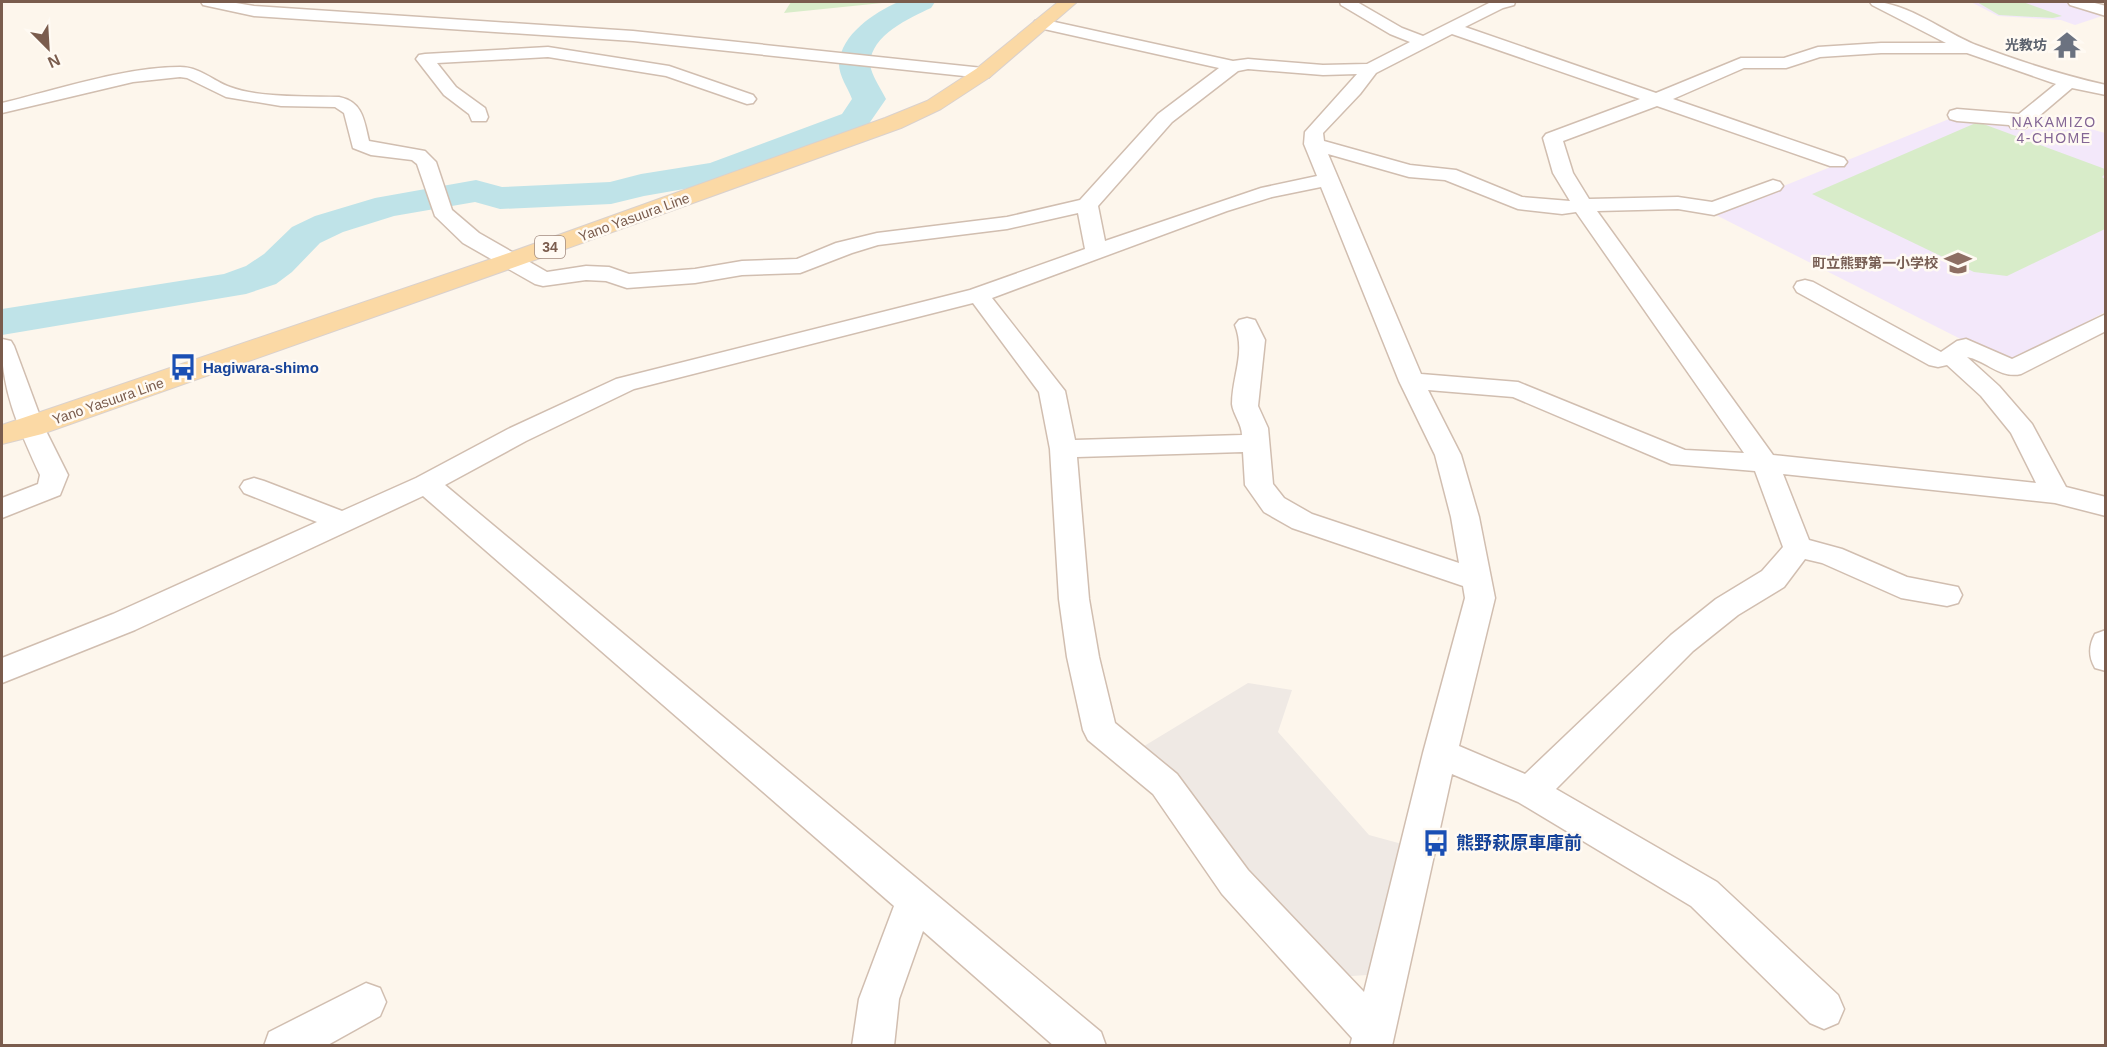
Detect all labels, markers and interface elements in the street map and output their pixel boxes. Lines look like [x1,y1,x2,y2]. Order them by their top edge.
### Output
north arrow [18,18,78,78]
temple icon: 光教坊 [2052,30,2082,60]
place label: 光教坊 [2005,37,2047,53]
text: N [45,51,63,71]
district label: NAKAMIZO 4-CHOME [2011,114,2097,146]
street label: Yano Yasuura Line [576,189,692,244]
road number: 34 [535,236,565,258]
school or university icon: 町立熊野第一小学校 [1943,248,1973,278]
place label: 町立熊野第一小学校 [1812,255,1938,271]
bus stop icon: Hagiwara-shimo [168,352,198,382]
place label: Hagiwara-shimo [203,359,319,376]
street label: Yano Yasuura Line [50,374,166,428]
bus stop icon: 熊野萩原車庫前 [1421,828,1451,858]
place label: 熊野萩原車庫前 [1456,833,1582,853]

